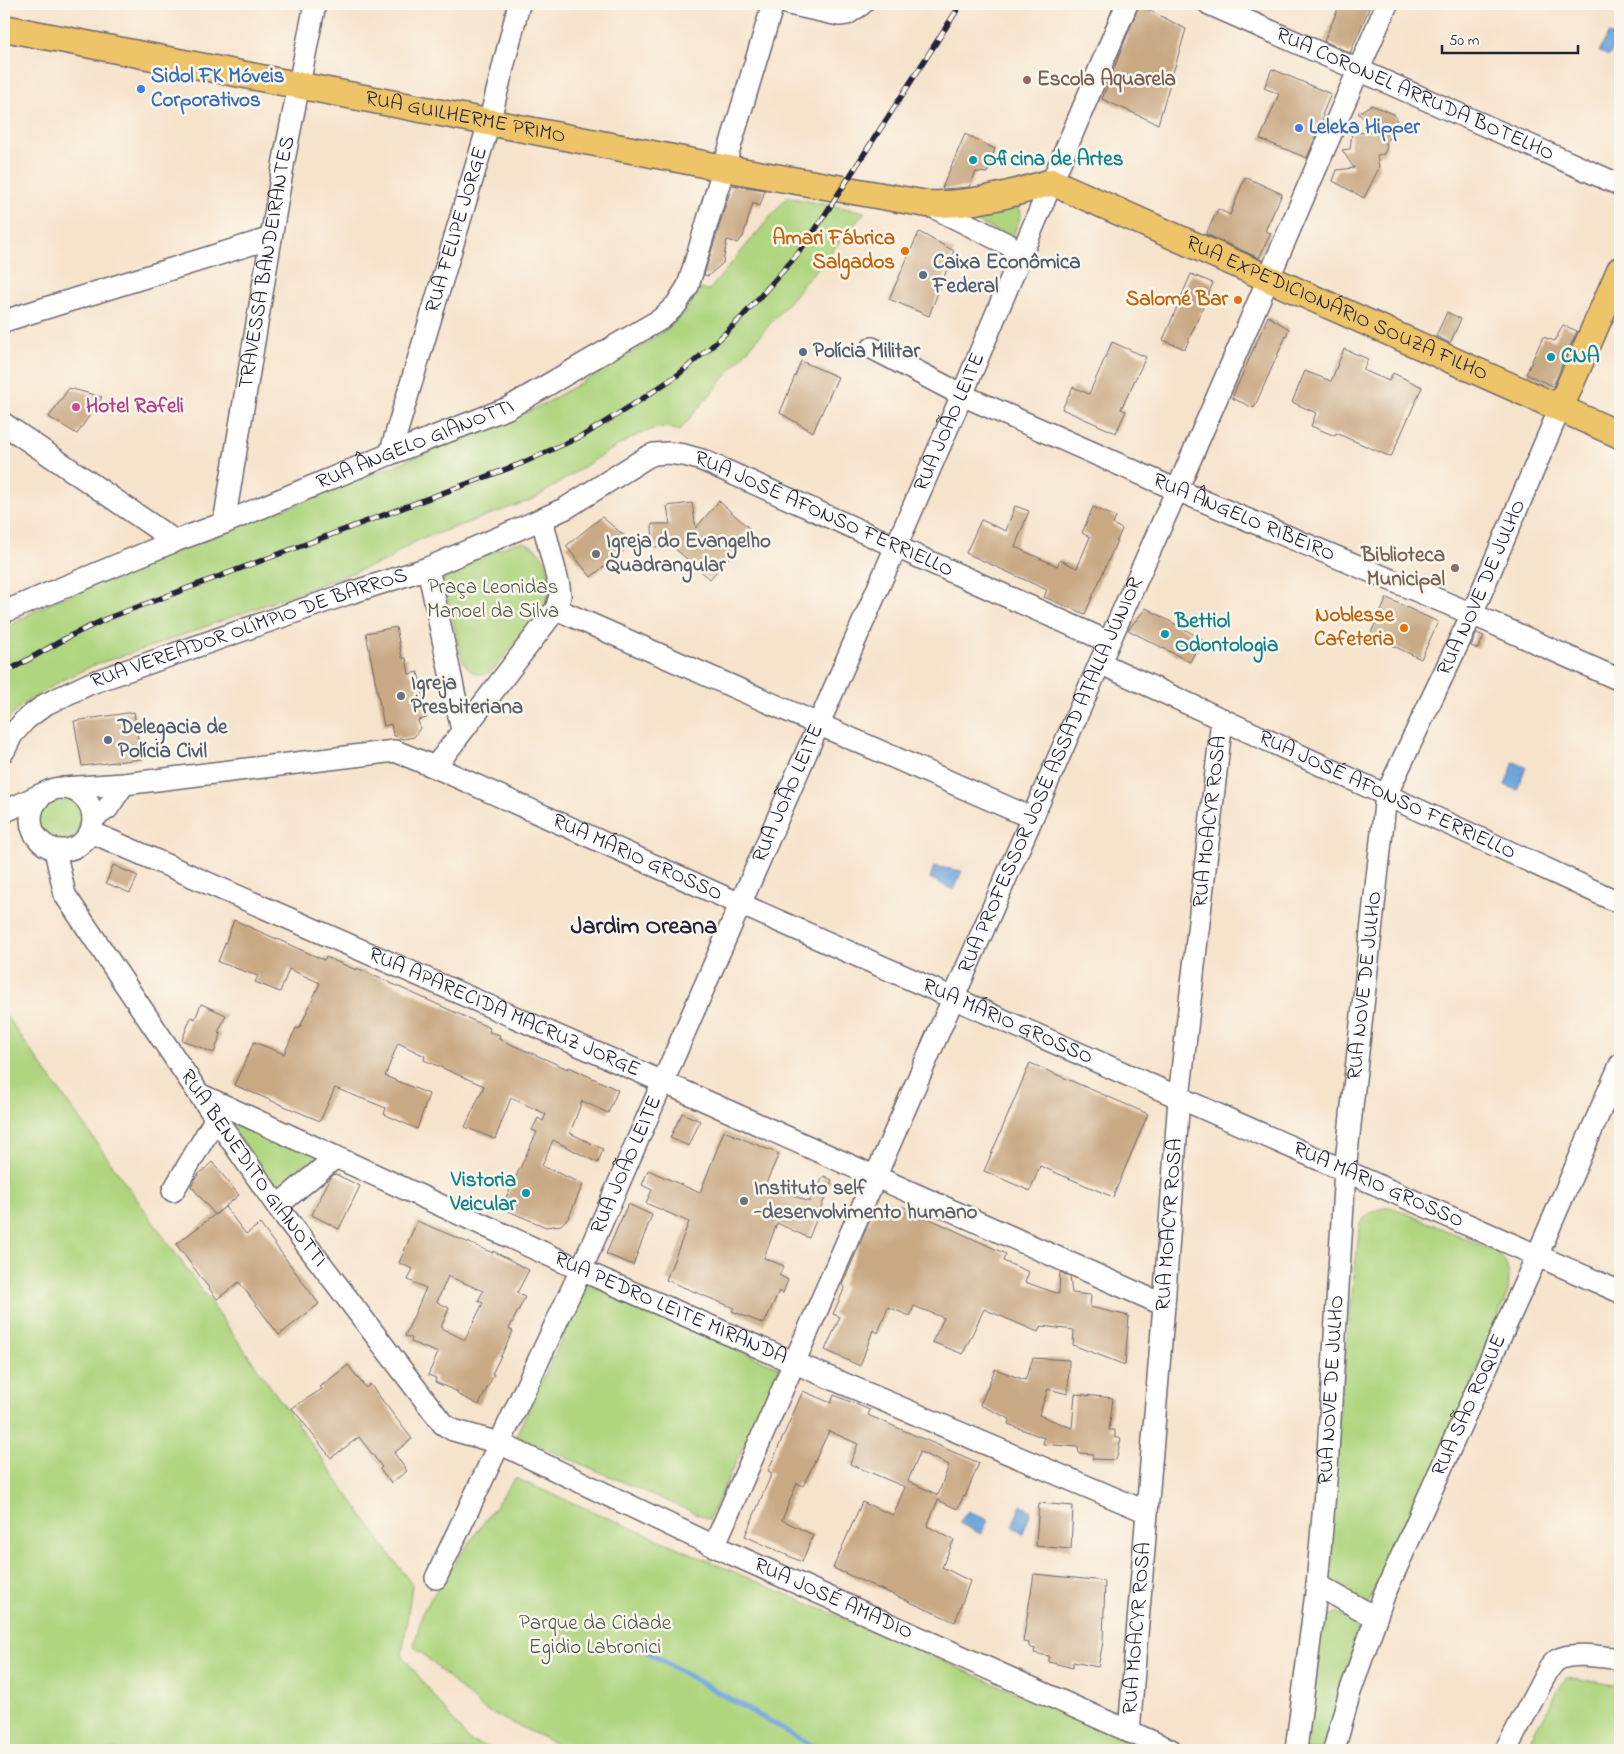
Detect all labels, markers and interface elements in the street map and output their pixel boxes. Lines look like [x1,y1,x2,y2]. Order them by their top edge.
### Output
street label: RUA CORONEL ARRUDA BOTELHO [1271,20,1559,169]
scale bar [1442,22,1578,54]
text: 50 m [1449,30,1480,52]
place label: Sidol FK Móveis Corporativos [151,62,285,116]
place label: Escola Aquarela [1037,65,1176,95]
marker: Escola Aquarela [1021,74,1033,86]
marker: Sidol FK Móveis Corporativos [135,83,147,95]
street label: RUA GUILHERME PRIMO [363,84,568,152]
place label: Leleka Hipper [1309,113,1420,143]
marker: Leleka Hipper [1293,122,1305,134]
street label: TRAVESSA BANDEIRANTES [231,134,303,391]
street label: RUA FELIPE JORGE [418,143,496,316]
place label: Oficina de Artes [983,145,1124,175]
marker: Oficina de Artes [967,154,979,166]
place label: Amari Fábrica Salgados [773,224,895,280]
street label: RUA EXPEDICIONÁRIO SOUZA FILHO [1181,228,1493,389]
marker: Amari Fábrica Salgados [899,245,911,257]
place label: Caixa Econômica Federal [932,248,1081,302]
marker: Caixa Econômica Federal [917,269,929,281]
place label: Salomé Bar [1126,285,1228,315]
marker: Salomé Bar [1232,294,1244,306]
place label: Polícia Militar [813,337,920,367]
place label: CNA [1561,342,1600,372]
marker: Polícia Militar [797,346,809,358]
street label: RUA JOÃO LEITE [907,348,993,496]
marker: CNA [1545,351,1557,363]
place label: Hotel Rafeli [86,392,184,422]
street label: RUA ÂNGELO GIANOTTI [312,392,520,498]
marker: Hotel Rafeli [70,401,82,413]
street label: RUA JOSÉ AFONSO FERRIELLO [691,444,958,585]
street label: RUA ÂNGELO RIBEIRO [1148,466,1340,570]
street label: RUA NOVE DE JULHO [1430,495,1534,681]
place label: Igreja do Evangelho Quadrangular [606,527,771,583]
place label: Biblioteca Municipal [1360,541,1445,595]
marker: Igreja do Evangelho Quadrangular [590,548,602,560]
street label: RUA VEREADOR OLÍMPIO DE BARROS [87,561,411,697]
marker: Biblioteca Municipal [1449,562,1461,574]
street label: RUA PROFESSOR JOSÉ ASSAD ATALLA JÚNIOR [951,572,1151,978]
park label: Praça Leonidas Manoel da Silva [427,573,559,627]
place label: Noblesse Cafeteria [1314,601,1395,655]
place label: Bettiol Odontologia [1174,607,1278,663]
marker: Noblesse Cafeteria [1398,622,1410,634]
marker: Bettiol Odontologia [1159,628,1171,640]
place label: Igreja Presbiteriana [411,669,523,723]
marker: Igreja Presbiteriana [395,690,407,702]
place label: Delegacia de Polícia Civil [117,713,228,767]
street label: RUA JOÃO LEITE [745,720,832,868]
street label: RUA JOSÉ AFONSO FERRIELLO [1253,723,1521,868]
marker: Delegacia de Polícia Civil [102,734,114,746]
street label: RUA MOACYR ROSA [1186,734,1235,909]
street label: RUA MÁRIO GROSSO [547,806,727,909]
street label: RUA NOVE DE JULHO [1340,889,1390,1081]
district label: Jardim Oreana [571,910,717,945]
street label: RUA APARECIDA MACRUZ JORGE [363,940,645,1085]
street label: RUA MÁRIO GROSSO [917,971,1098,1073]
street label: RUA BENEDITO GIANOTTI [172,1064,334,1274]
street label: RUA JOÃO LEITE [583,1091,670,1239]
street label: RUA MÁRIO GROSSO [1288,1135,1468,1236]
street label: RUA MOACYR ROSA [1149,1137,1191,1312]
place label: Vistoria Veicular [449,1166,516,1220]
place label: Instituto self -desenvolvimento humano [753,1174,978,1228]
marker: Vistoria Veicular [520,1187,532,1199]
marker: Instituto self -desenvolvimento humano [738,1195,750,1207]
street label: RUA PEDRO LEITE MIRANDA [549,1244,792,1373]
street label: RUA NOVE DE JULHO [1311,1294,1352,1486]
street label: RUA SÃO ROQUE [1425,1330,1515,1481]
street label: RUA MOACYR ROSA [1115,1541,1160,1716]
street label: RUA JOSÉ AMADIO [749,1551,918,1648]
park label: Parque da Cidade Egidio Labronici [519,1609,672,1665]

